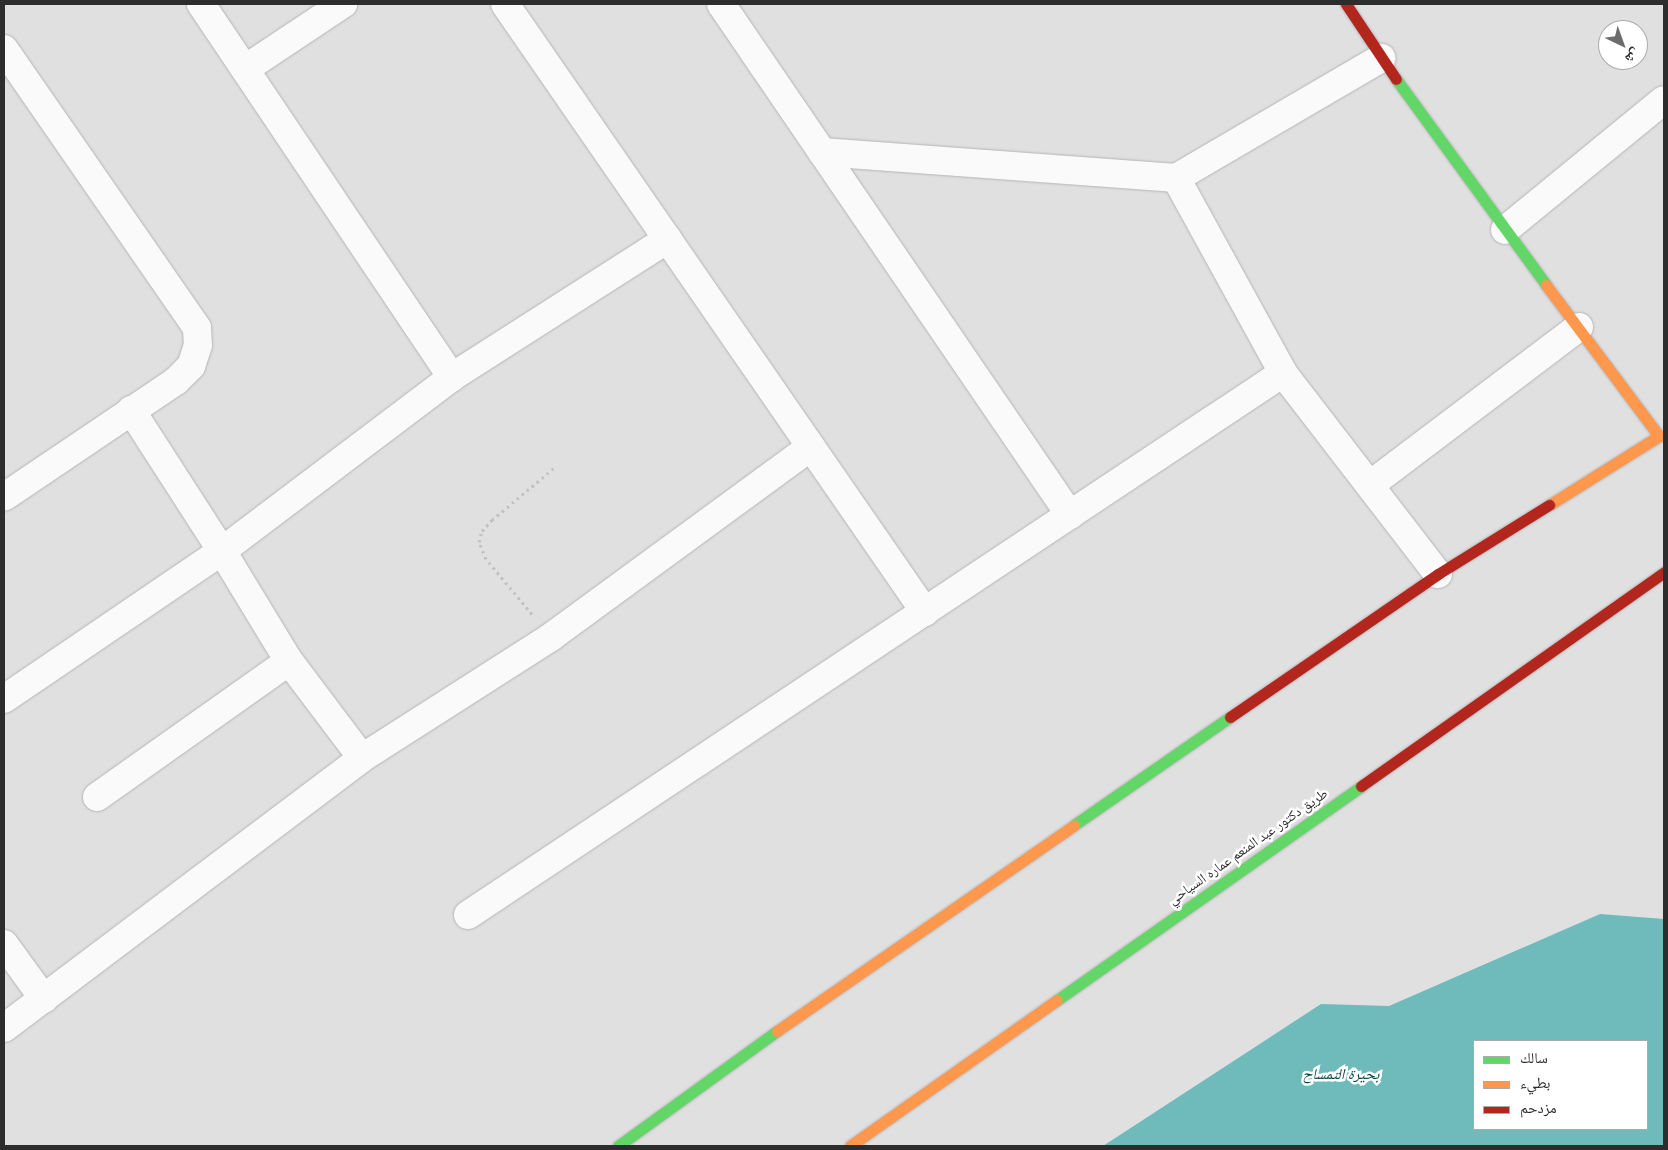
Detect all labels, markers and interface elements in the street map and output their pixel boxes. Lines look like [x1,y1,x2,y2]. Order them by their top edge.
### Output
north arrow [1598,20,1648,70]
text: ش [1621,44,1644,67]
street label: طريق دكتور عبد المنعم عماره السياحي [1165,785,1331,909]
legend [1473,1040,1648,1130]
text: سالك [1520,1049,1548,1067]
water label: بحيرة التمساح [1303,1066,1379,1084]
text: بطيء [1520,1074,1550,1092]
text: مزدحم [1520,1099,1557,1117]

